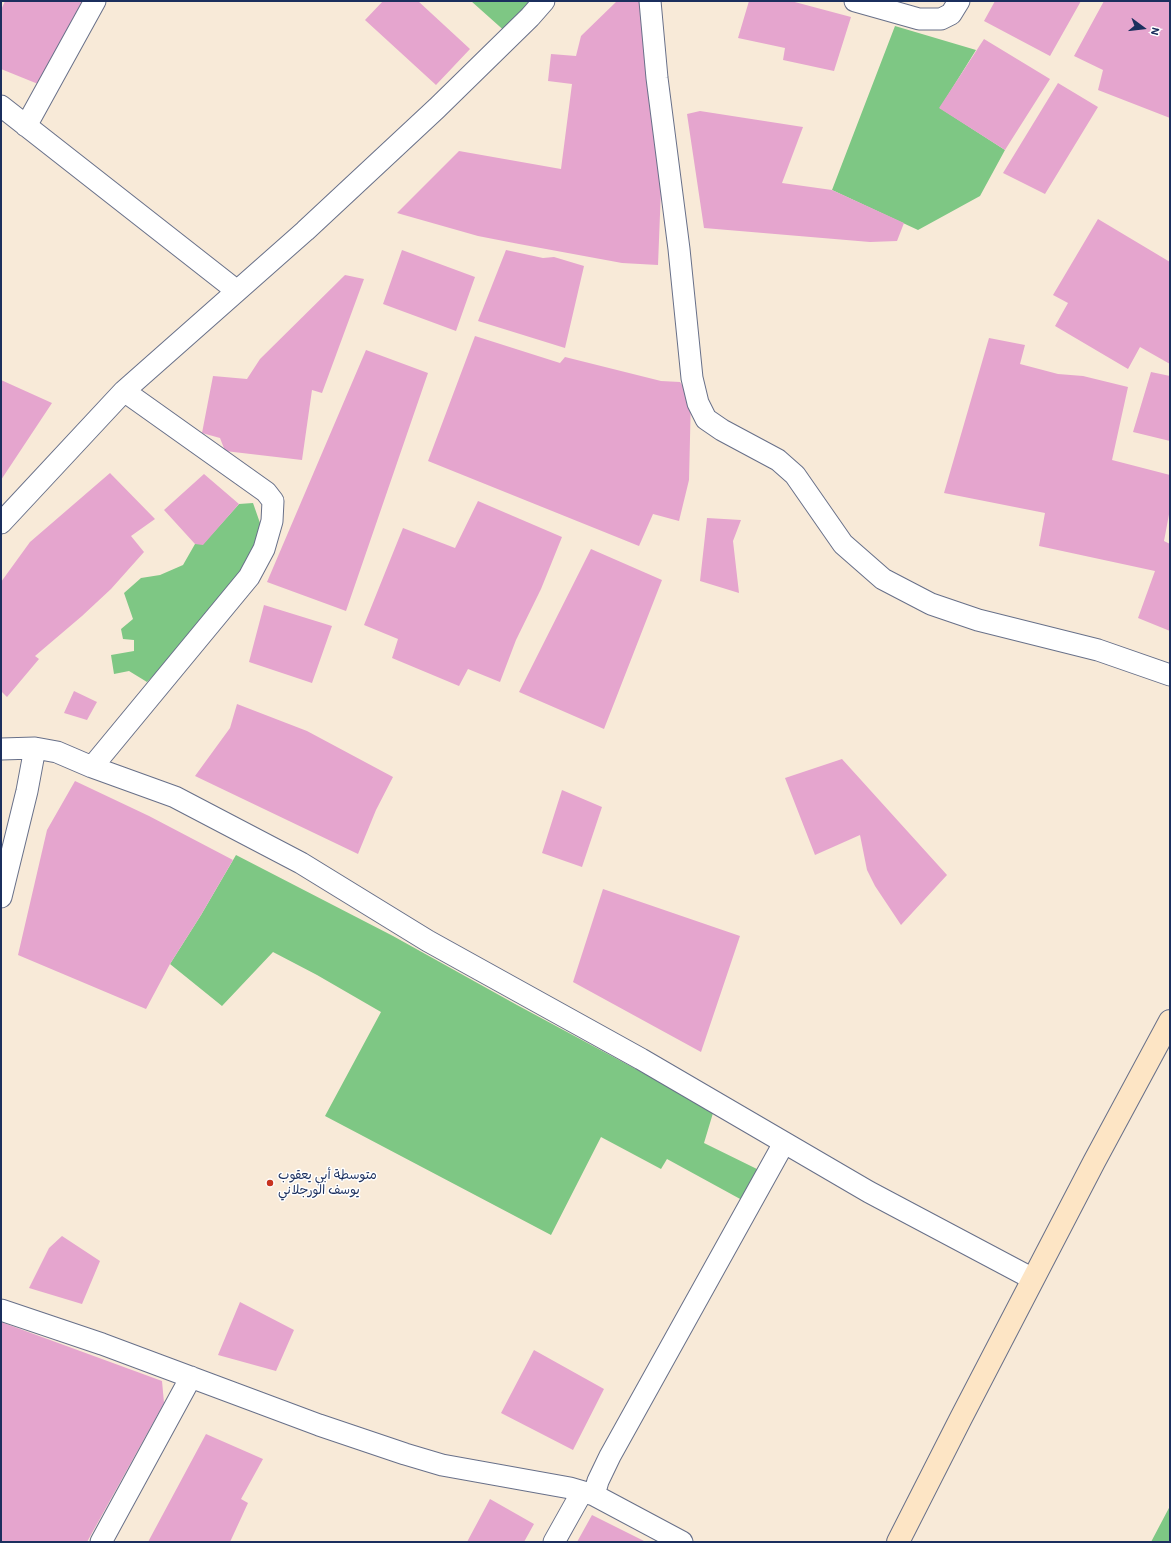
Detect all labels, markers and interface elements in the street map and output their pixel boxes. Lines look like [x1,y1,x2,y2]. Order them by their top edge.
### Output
north arrow [1123,8,1163,48]
text: N [1148,26,1162,37]
place label: متوسطة أبي يعقوب يوسف الورجلاني [278,1168,377,1199]
marker: متوسطة أبي يعقوب يوسف الورجلاني [265,1178,275,1188]

